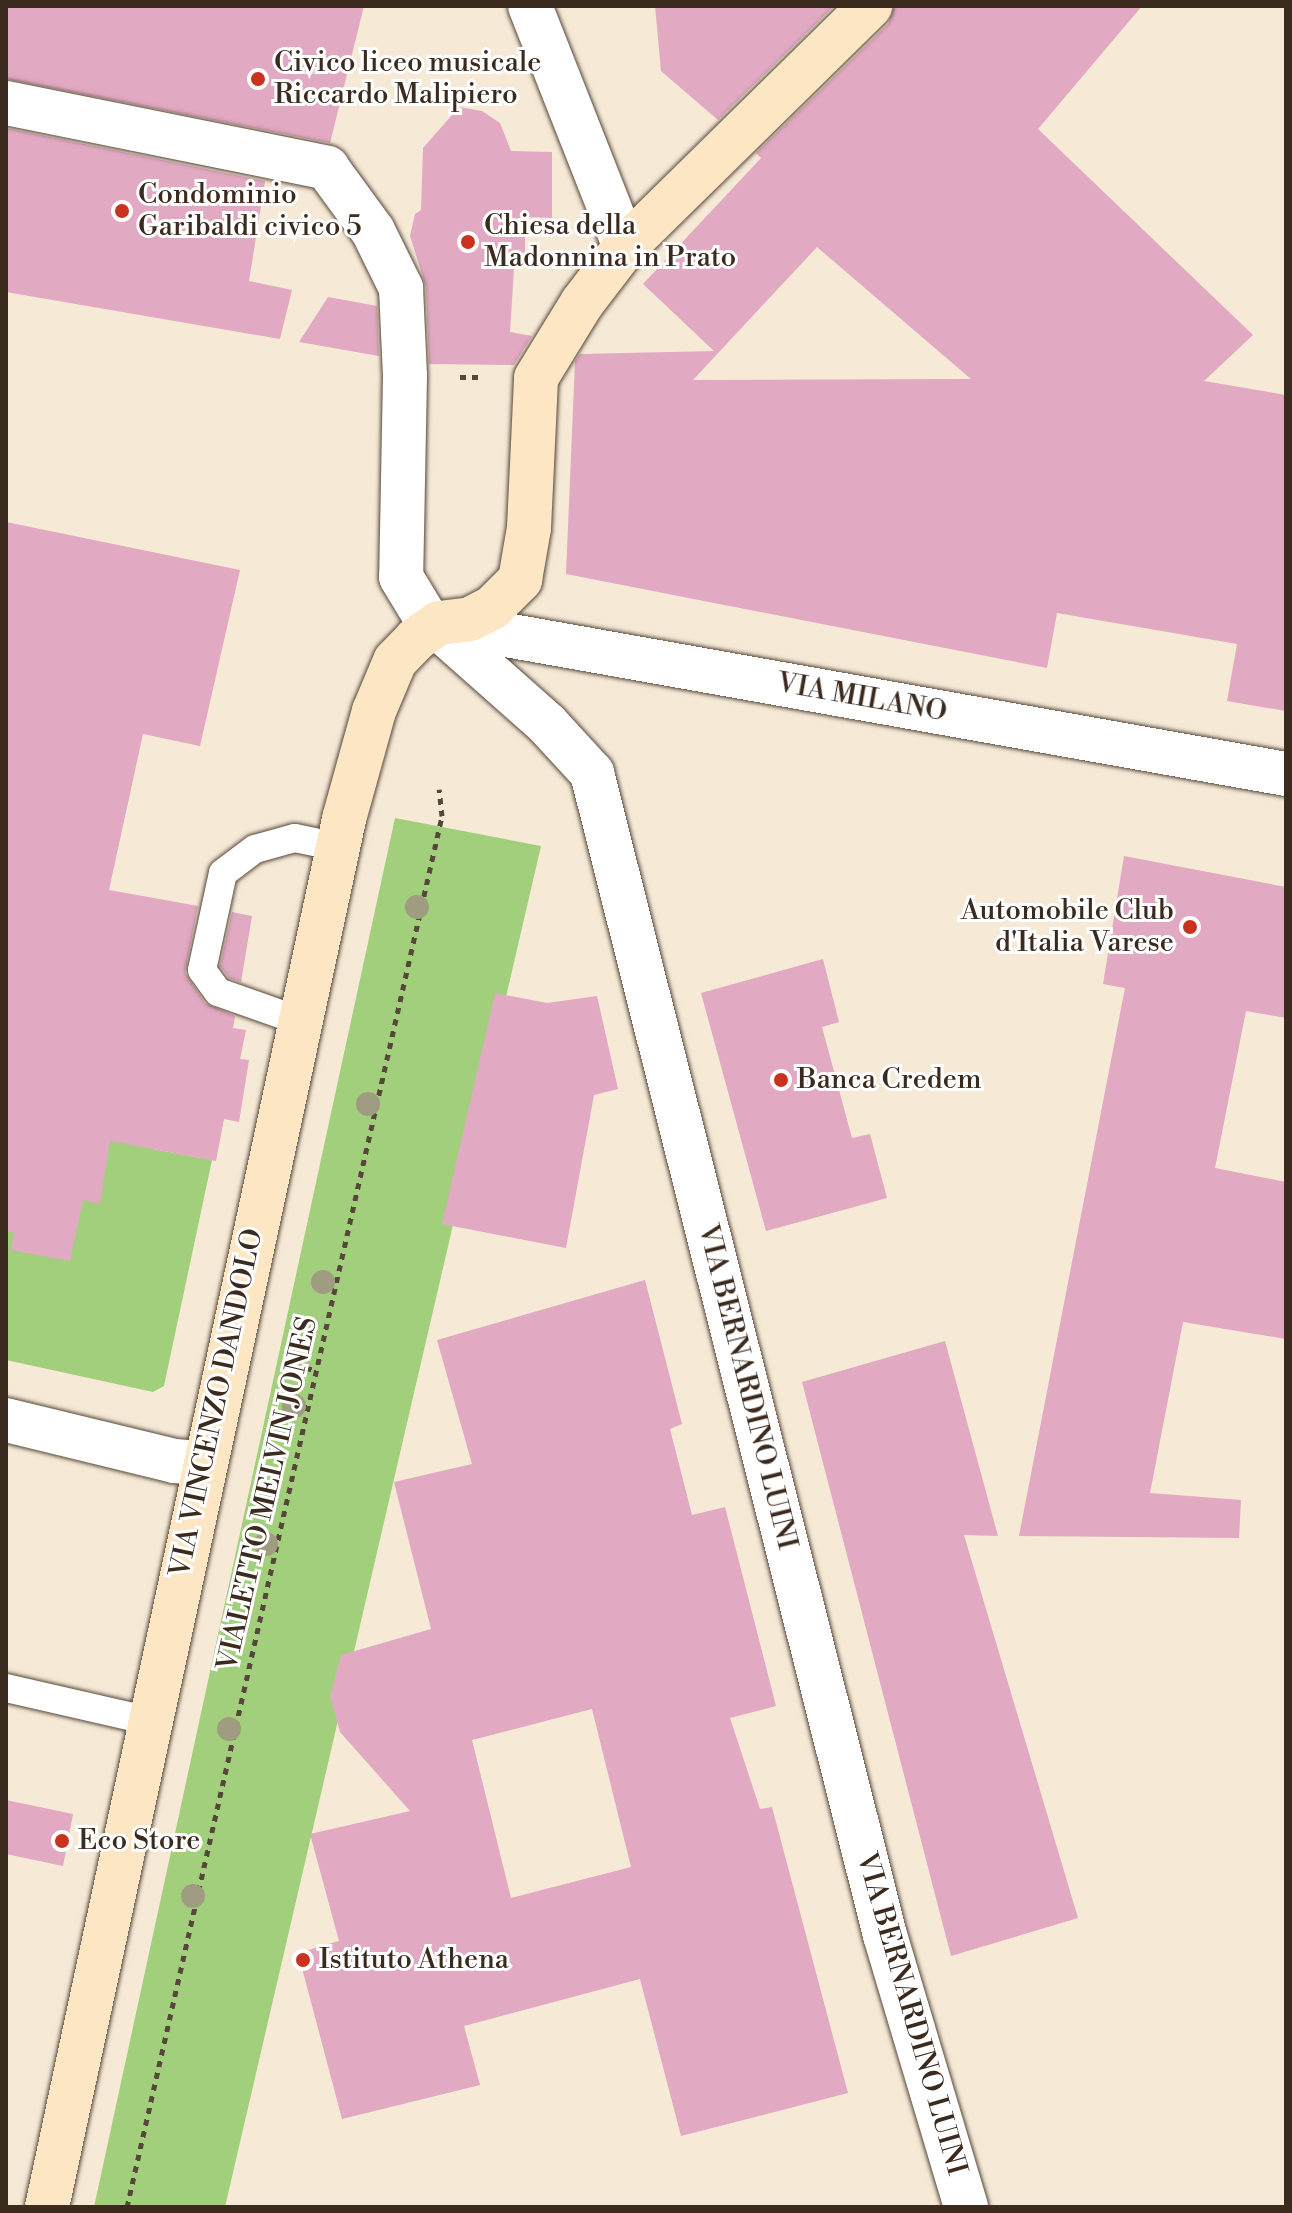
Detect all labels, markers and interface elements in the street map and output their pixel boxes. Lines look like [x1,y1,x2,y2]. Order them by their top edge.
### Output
place label: Civico liceo musicale Riccardo Malipiero [274,46,541,112]
marker: Civico liceo musicale Riccardo Malipiero [249,70,267,88]
place label: Condominio Garibaldi civico 5 [138,178,362,244]
marker: Condominio Garibaldi civico 5 [113,202,131,220]
place label: Chiesa della Madonnina in Prato [484,209,736,275]
marker: Chiesa della Madonnina in Prato [459,233,477,251]
street label: VIA MILANO [774,667,950,729]
place label: Automobile Club d'Italia Varese [961,894,1174,960]
marker: Automobile Club d'Italia Varese [1181,918,1199,936]
place label: Banca Credem [797,1063,981,1097]
marker: Banca Credem [772,1071,790,1089]
street label: VIA BERNARDINO LUINI [690,1221,804,1553]
street label: VIA VINCENZO DANDOLO [164,1226,270,1580]
street label: VIALETTO MELVIN JONES [211,1314,325,1674]
place label: Eco Store [78,1824,200,1858]
marker: Eco Store [53,1832,71,1850]
street label: VIA BERNARDINO LUINI [849,1849,973,2179]
place label: Istituto Athena [319,1943,509,1977]
marker: Istituto Athena [294,1951,312,1969]

